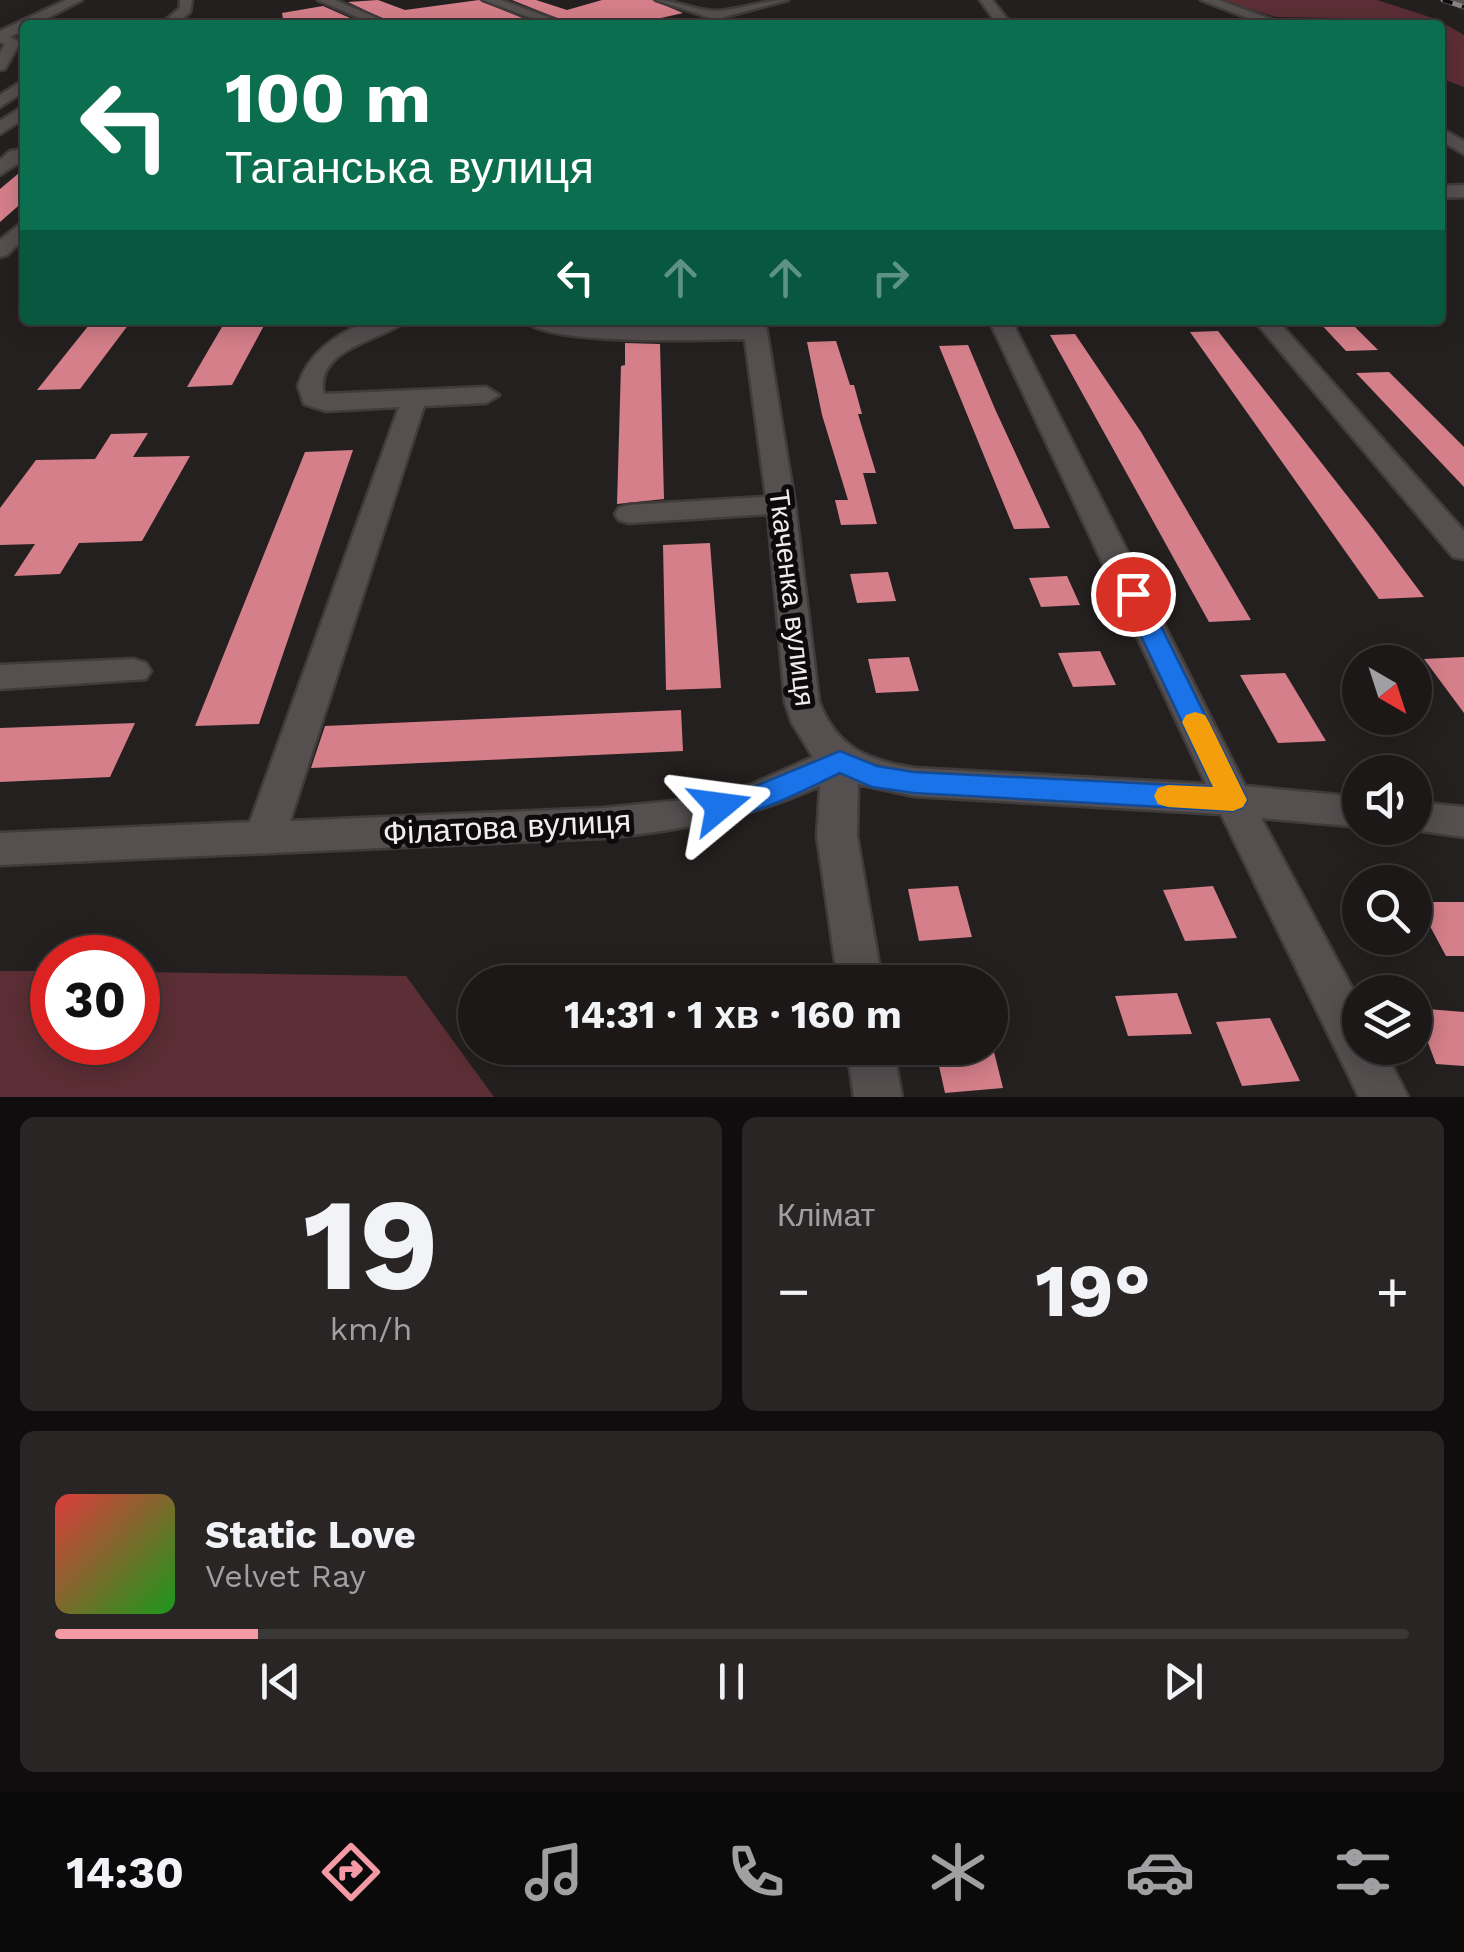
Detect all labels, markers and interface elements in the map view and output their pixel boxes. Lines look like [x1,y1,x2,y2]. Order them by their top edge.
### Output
text: 100 m [225,57,431,139]
icon: left [60,60,190,190]
text: Таганська вулиця [225,141,594,194]
icon: left [548,250,603,305]
icon: ahead [653,250,708,305]
icon: ahead [758,250,813,305]
icon: right [863,250,918,305]
street label: Ткаченка вулиця [762,488,822,708]
pin [1091,552,1176,637]
icon: arrive [1106,567,1161,622]
north arrow [1342,645,1432,735]
map controls [1342,645,1432,1065]
position arrow [668,754,772,858]
button: sound [1342,755,1432,845]
street label: Філатова вулиця [382,802,632,852]
button: search [1342,865,1432,955]
speed limit sign: 30 [30,935,160,1065]
button: layers [1342,975,1432,1065]
text: 14:31 · 1 хв · 160 m [564,993,902,1037]
text: 19 [303,1168,439,1321]
text: Клімат [777,1196,875,1234]
text: 19° [1035,1246,1151,1334]
text: − [777,1259,810,1323]
text: + [1376,1259,1409,1323]
text: km/h [330,1310,412,1348]
text: Static Love [205,1513,416,1557]
text: Velvet Ray [205,1557,366,1595]
icon: previous [253,1654,308,1709]
icon: pause [704,1654,759,1709]
icon: next [1156,1654,1211,1709]
icon: directions [316,1837,386,1907]
icon: music [519,1837,589,1907]
icon: phone [721,1837,791,1907]
icon: climate [923,1837,993,1907]
icon: car [1125,1837,1195,1907]
icon: filters [1328,1837,1398,1907]
text: 14:30 [66,1846,184,1899]

